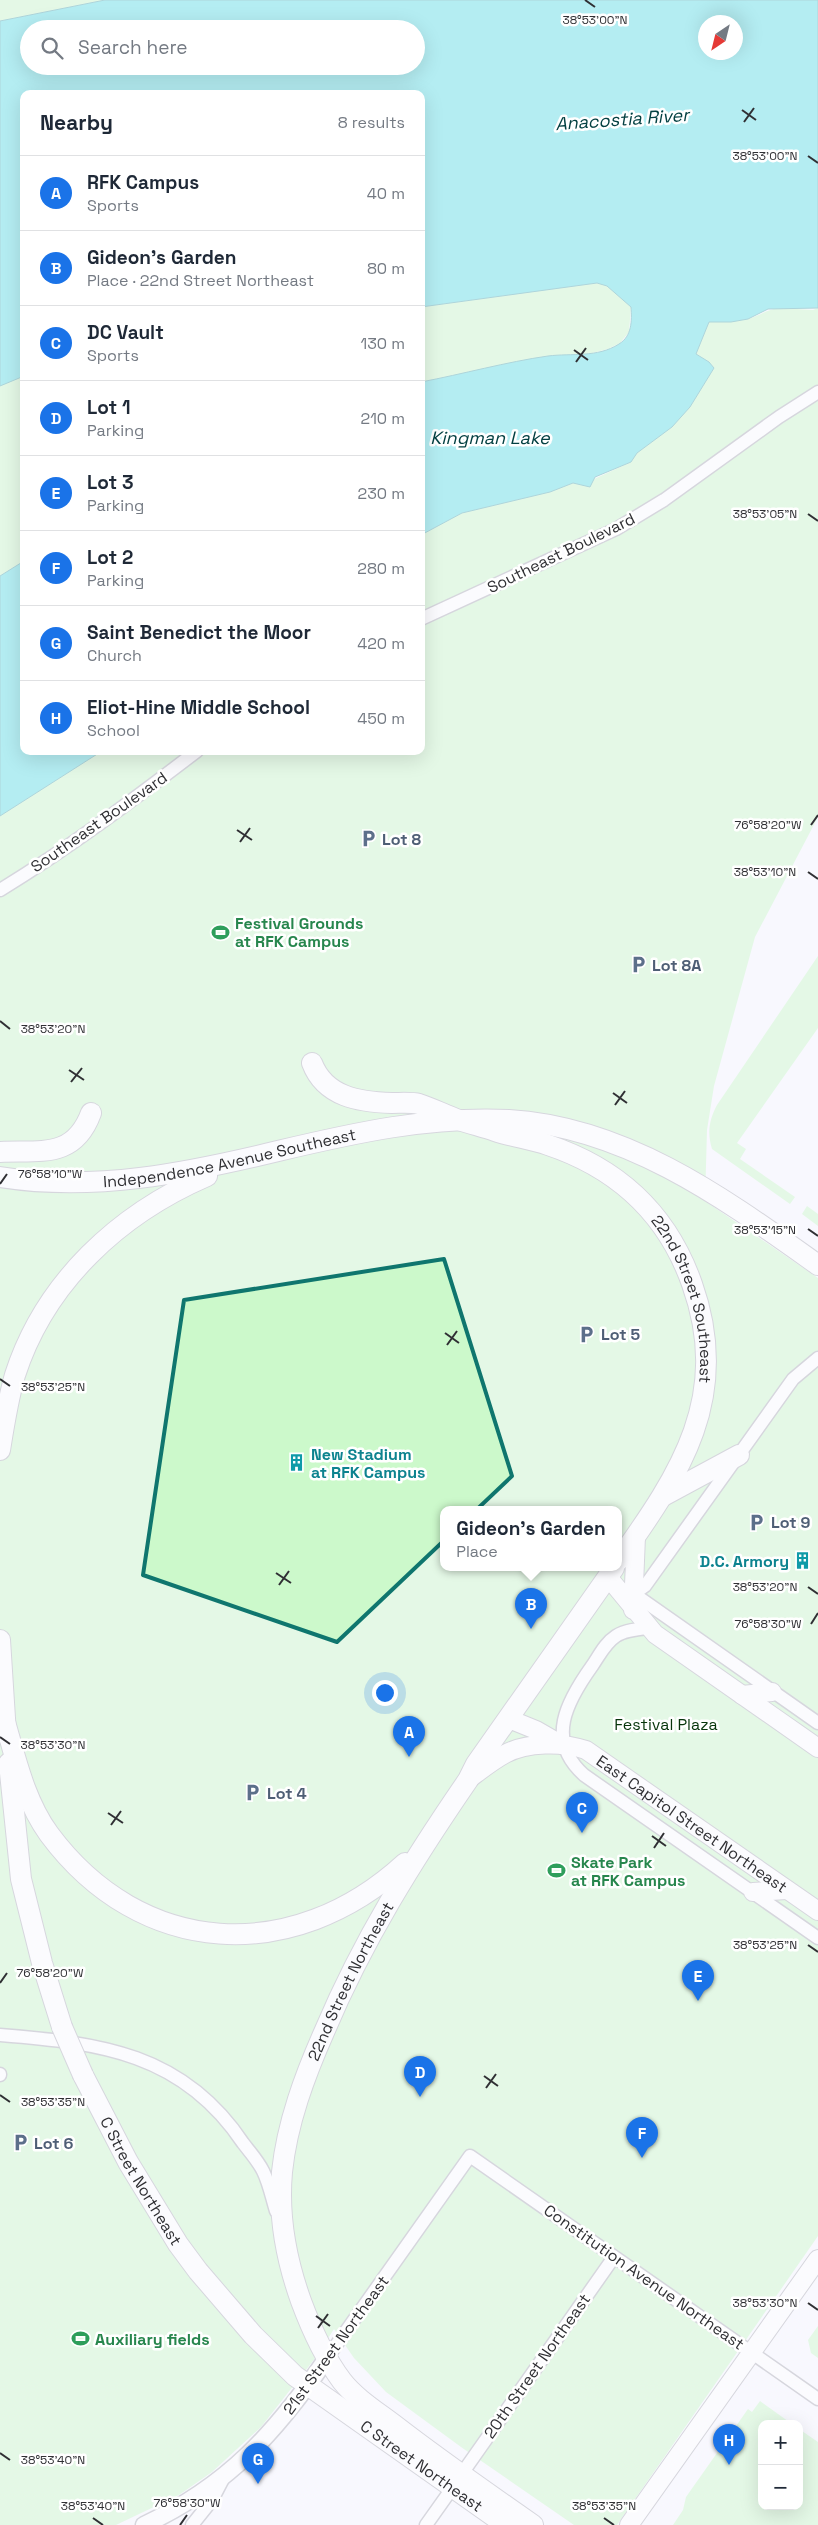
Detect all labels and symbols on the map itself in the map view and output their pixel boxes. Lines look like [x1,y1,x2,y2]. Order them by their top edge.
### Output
text: 38°53'00"N [562,12,628,28]
north arrow [698,15,743,60]
water label: Anacostia River [554,103,692,135]
text: 38°53'00"N [732,148,798,164]
water label: Kingman Lake [430,426,551,449]
text: 38°53'05"N [733,506,797,522]
street label: Southeast Boulevard [484,508,638,598]
street label: Southeast Boulevard [27,767,171,877]
text: 76°58'20"W [735,817,802,833]
parking icon: Lot 8 [358,829,378,849]
place label: Lot 8 [382,829,422,850]
text: 38°53'10"N [734,864,796,880]
place label: Festival Grounds at RFK Campus [235,913,363,952]
sports icon: Festival Grounds at RFK Campus [211,922,231,942]
parking icon: Lot 8A [628,955,648,975]
place label: Lot 8A [652,955,701,976]
text: 38°53'20"N [21,1021,85,1037]
street label: Independence Avenue Southeast [102,1123,358,1192]
text: 76°58'10"W [18,1166,83,1182]
street label: 22nd Street Southeast [647,1210,717,1384]
text: 38°53'15"N [734,1222,796,1238]
parking icon: Lot 5 [577,1324,597,1344]
place label: Lot 5 [601,1324,641,1345]
text: 38°53'25"N [21,1379,85,1395]
place label: New Stadium at RFK Campus [311,1444,425,1483]
building icon: New Stadium at RFK Campus [287,1453,307,1473]
parking icon: Lot 9 [747,1512,767,1532]
place label: Lot 9 [771,1512,811,1533]
place label: D.C. Armory [700,1551,789,1572]
building icon: D.C. Armory [793,1551,813,1571]
text: 38°53'20"N [733,1579,797,1595]
pin: B [515,1588,547,1629]
text: 76°58'30"W [735,1616,802,1632]
your location [372,1680,398,1706]
park label: Festival Plaza [614,1714,718,1735]
pin: A [393,1716,425,1757]
text: 38°53'30"N [21,1737,85,1753]
street label: East Capitol Street Northeast [593,1750,792,1897]
parking icon: Lot 4 [243,1783,263,1803]
place label: Lot 4 [267,1783,307,1804]
pin: C [566,1792,598,1833]
place label: Skate Park at RFK Campus [571,1852,685,1891]
sports icon: Skate Park at RFK Campus [547,1861,567,1881]
street label: 22nd Street Northeast [303,1898,398,2064]
text: 38°53'25"N [733,1937,797,1953]
pin: E [682,1960,714,2001]
text: 76°58'20"W [17,1965,84,1981]
pin: D [404,2056,436,2097]
text: 38°53'35"N [21,2094,85,2110]
street label: C Street Northeast [96,2113,187,2249]
pin: F [626,2117,658,2158]
parking icon: Lot 6 [10,2133,30,2153]
place label: Lot 6 [34,2133,74,2154]
street label: Constitution Avenue Northeast [540,2200,748,2354]
street label: 21st Street Northeast [278,2271,394,2419]
street label: 20th Street Northeast [479,2289,595,2443]
text: 38°53'30"N [733,2295,797,2311]
sports icon: Auxiliary fields [71,2329,91,2349]
place label: Auxiliary fields [95,2329,210,2350]
street label: C Street Northeast [356,2415,487,2516]
pin: H [713,2424,745,2465]
pin: G [242,2443,274,2484]
text: 38°53'40"N [21,2452,85,2468]
text: 76°58'30"W [154,2495,221,2511]
text: 38°53'40"N [61,2498,125,2514]
text: 38°53'35"N [572,2498,636,2514]

